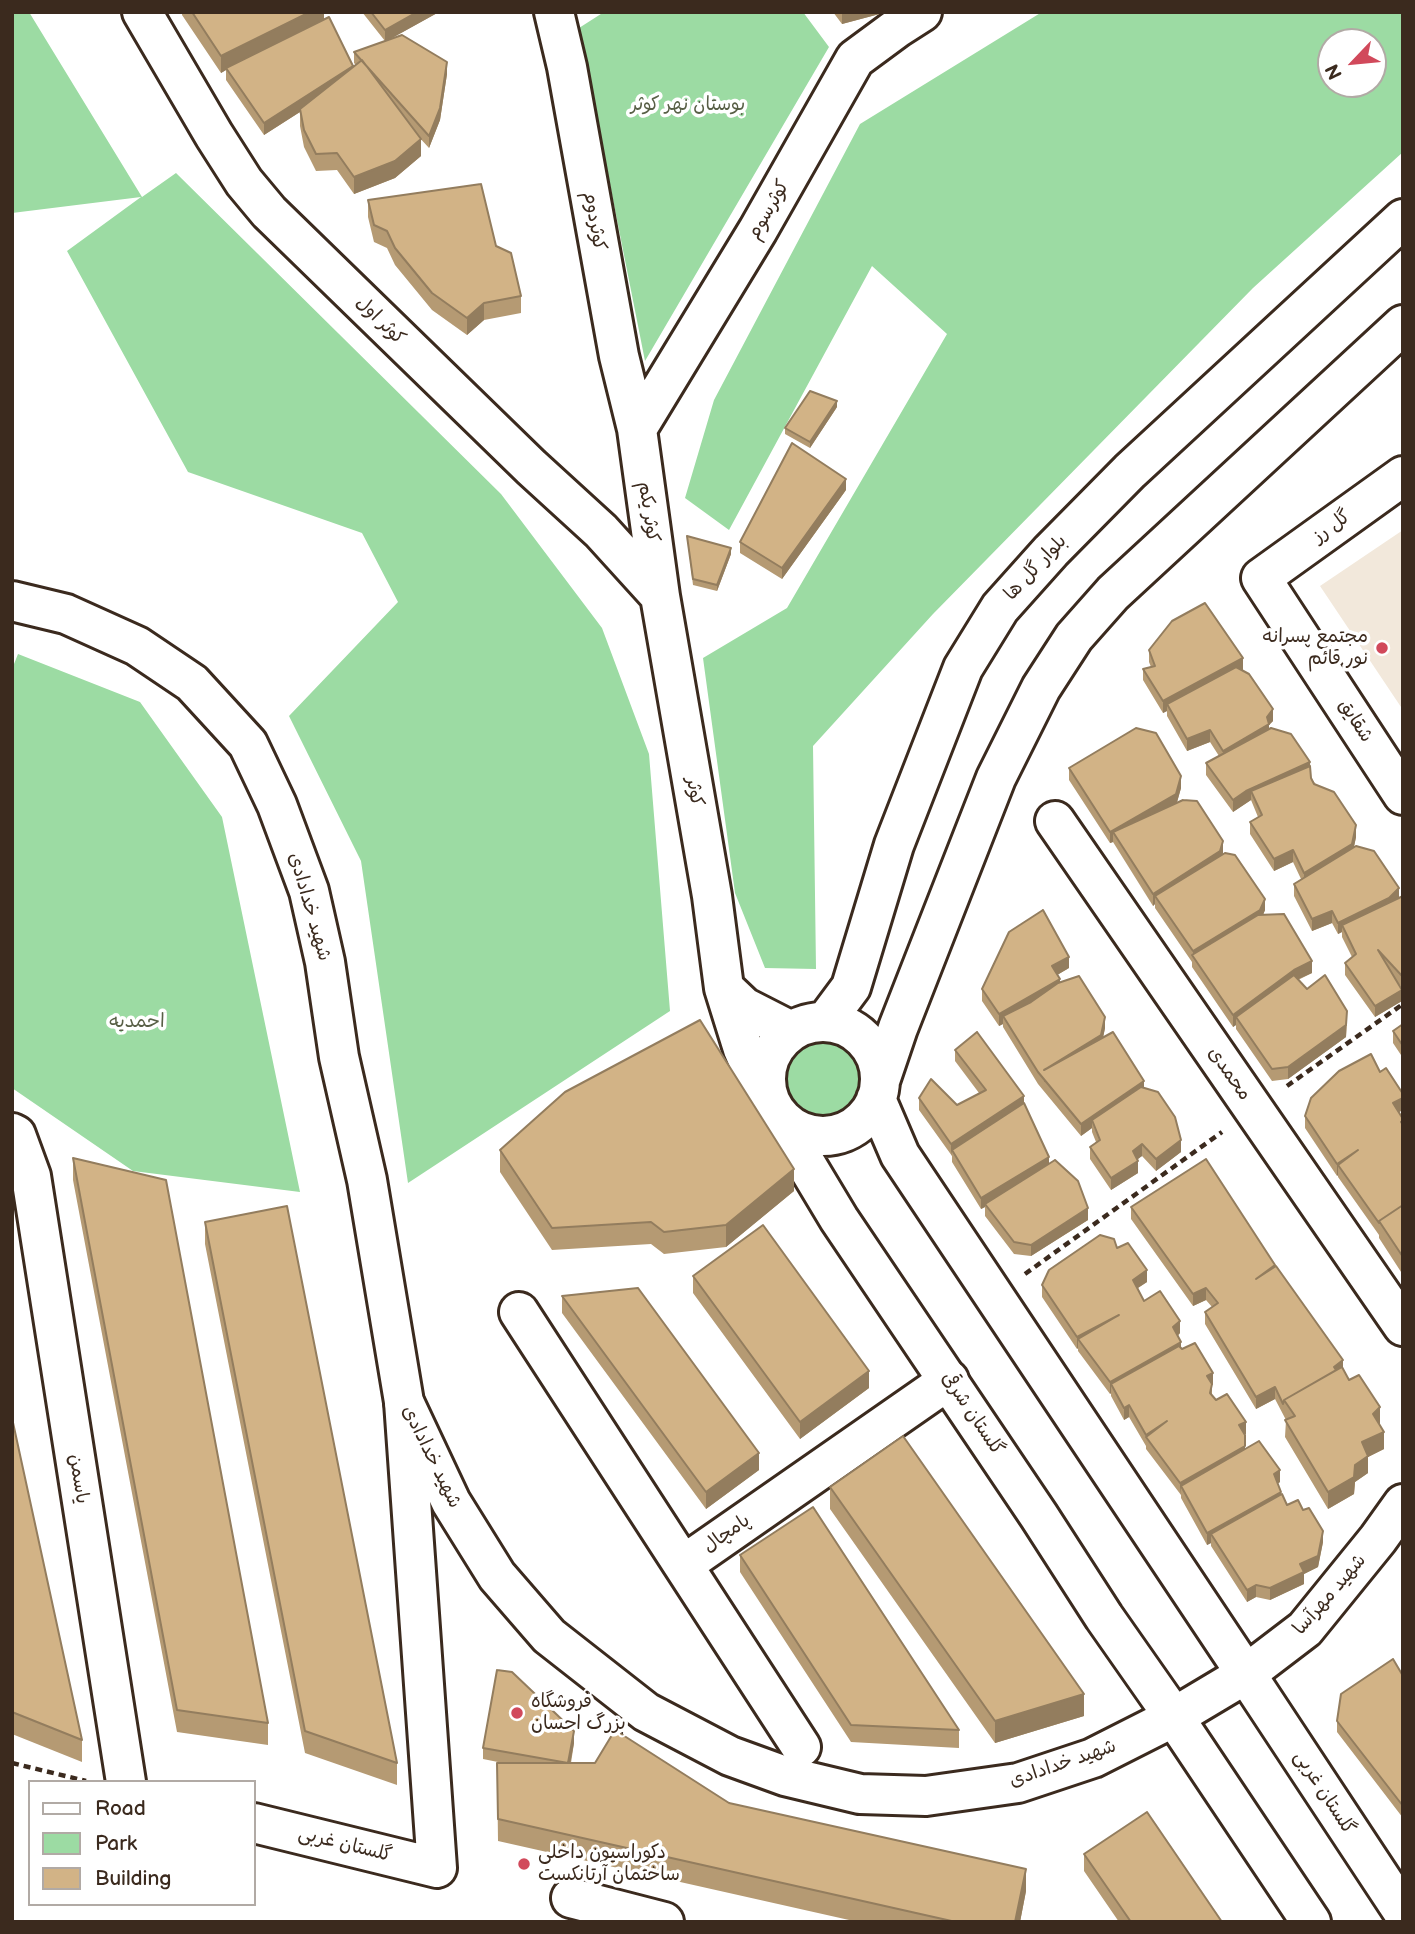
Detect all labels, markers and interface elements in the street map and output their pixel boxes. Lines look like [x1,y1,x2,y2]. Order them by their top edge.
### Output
north arrow [1317,28,1387,98]
text: N [1321,60,1348,83]
park label: بوستان نهر کوثر [631,94,745,116]
street label: کوثرسوم [743,176,795,244]
street label: کوثردوم [578,190,610,252]
street label: کوثر اول [350,292,410,350]
street label: کوثر یکم [632,480,664,544]
street label: گل رز [1309,506,1355,548]
street label: بلوار گل ها [1000,530,1072,606]
place label: مجتمع پسرانه نور قائم [1262,626,1368,670]
marker: مجتمع پسرانه نور قائم [1374,640,1390,656]
street label: شقایق [1333,695,1377,747]
street label: کوثر [680,776,708,808]
street label: شهید خدادادی [283,850,335,964]
park label: احمدیه [109,1011,165,1033]
street label: محمدی [1202,1043,1256,1105]
street label: گلستان شرقی [936,1368,1008,1460]
street label: شهید خدادادی [396,1402,466,1512]
street label: یاسمن [63,1453,93,1505]
street label: پامچال [699,1510,755,1558]
street label: شهید مهرآسا [1289,1550,1371,1640]
place label: فروشگاه بزرگ احسان [531,1691,626,1735]
marker: فروشگاه بزرگ احسان [509,1705,525,1721]
street label: شهید خدادادی [1007,1735,1119,1793]
street label: گلستان غربی [1288,1747,1360,1839]
legend [28,1780,256,1906]
text: Road [95,1796,146,1821]
street label: گلستان غربی [296,1822,394,1868]
text: Park [95,1831,137,1856]
place label: دکوراسیون داخلی ساختمان آرتانکست [538,1842,680,1886]
marker: دکوراسیون داخلی ساختمان آرتانکست [516,1856,532,1872]
text: Building [95,1866,171,1891]

